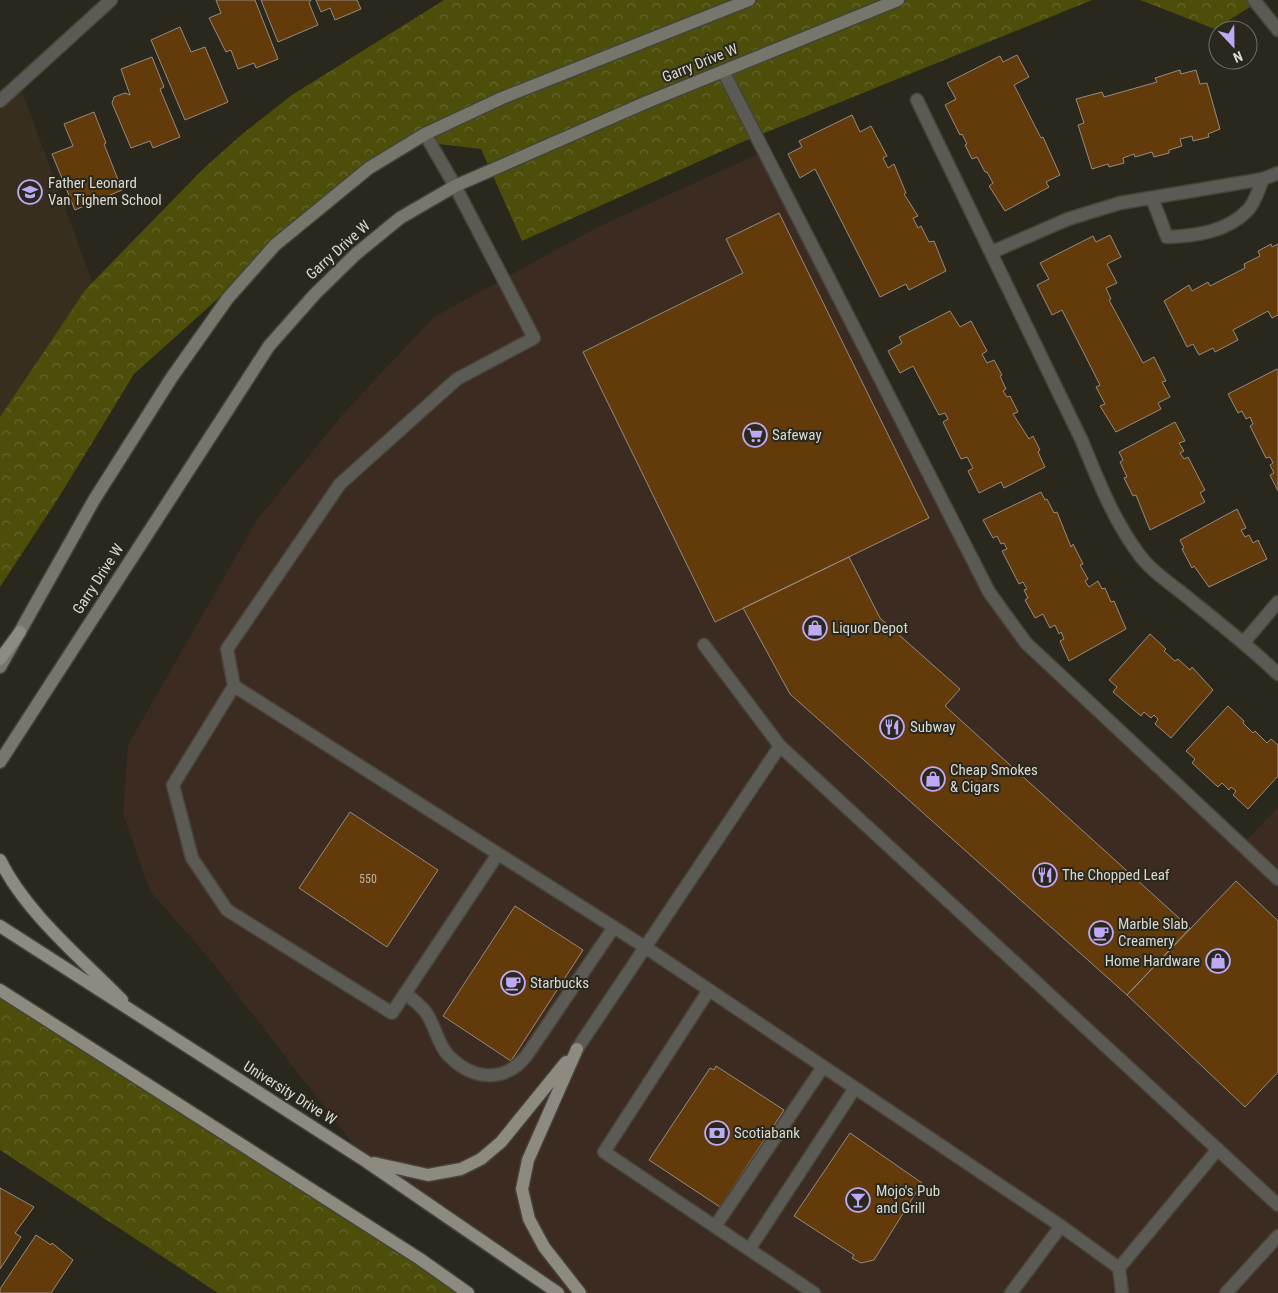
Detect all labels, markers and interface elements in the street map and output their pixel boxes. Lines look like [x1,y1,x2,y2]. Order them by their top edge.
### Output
north arrow [1208,20,1258,70]
street label: Garry Drive W [660,39,741,86]
text: N [1231,48,1245,66]
place label: Father Leonard Van Tighem School [48,174,162,209]
school or university icon: Father Leonard Van Tighem School [17,179,43,205]
street label: Garry Drive W [302,216,374,283]
supermarket icon: Safeway [742,422,768,448]
place label: Safeway [772,426,822,444]
street label: Garry Drive W [69,540,128,617]
shop icon: Liquor Depot [802,615,828,641]
place label: Liquor Depot [832,619,908,637]
restaurant icon: Subway [879,714,905,740]
place label: Subway [910,718,956,736]
place label: Cheap Smokes & Cigars [950,761,1038,796]
shop icon: Cheap Smokes & Cigars [920,766,946,792]
restaurant icon: The Chopped Leaf [1032,862,1058,888]
place label: The Chopped Leaf [1062,866,1170,884]
house number: 550 [359,872,377,886]
place label: Marble Slab Creamery [1118,915,1188,950]
cafe icon: Marble Slab Creamery [1088,920,1114,946]
shop icon: Home Hardware [1205,948,1231,974]
place label: Home Hardware [1105,952,1200,970]
cafe icon: Starbucks [500,970,526,996]
place label: Starbucks [530,974,589,992]
street label: University Drive W [240,1057,340,1129]
bank icon: Scotiabank [704,1120,730,1146]
place label: Scotiabank [734,1124,800,1142]
place label: Mojo's Pub and Grill [876,1182,940,1217]
bar icon: Mojo's Pub and Grill [845,1187,871,1213]

